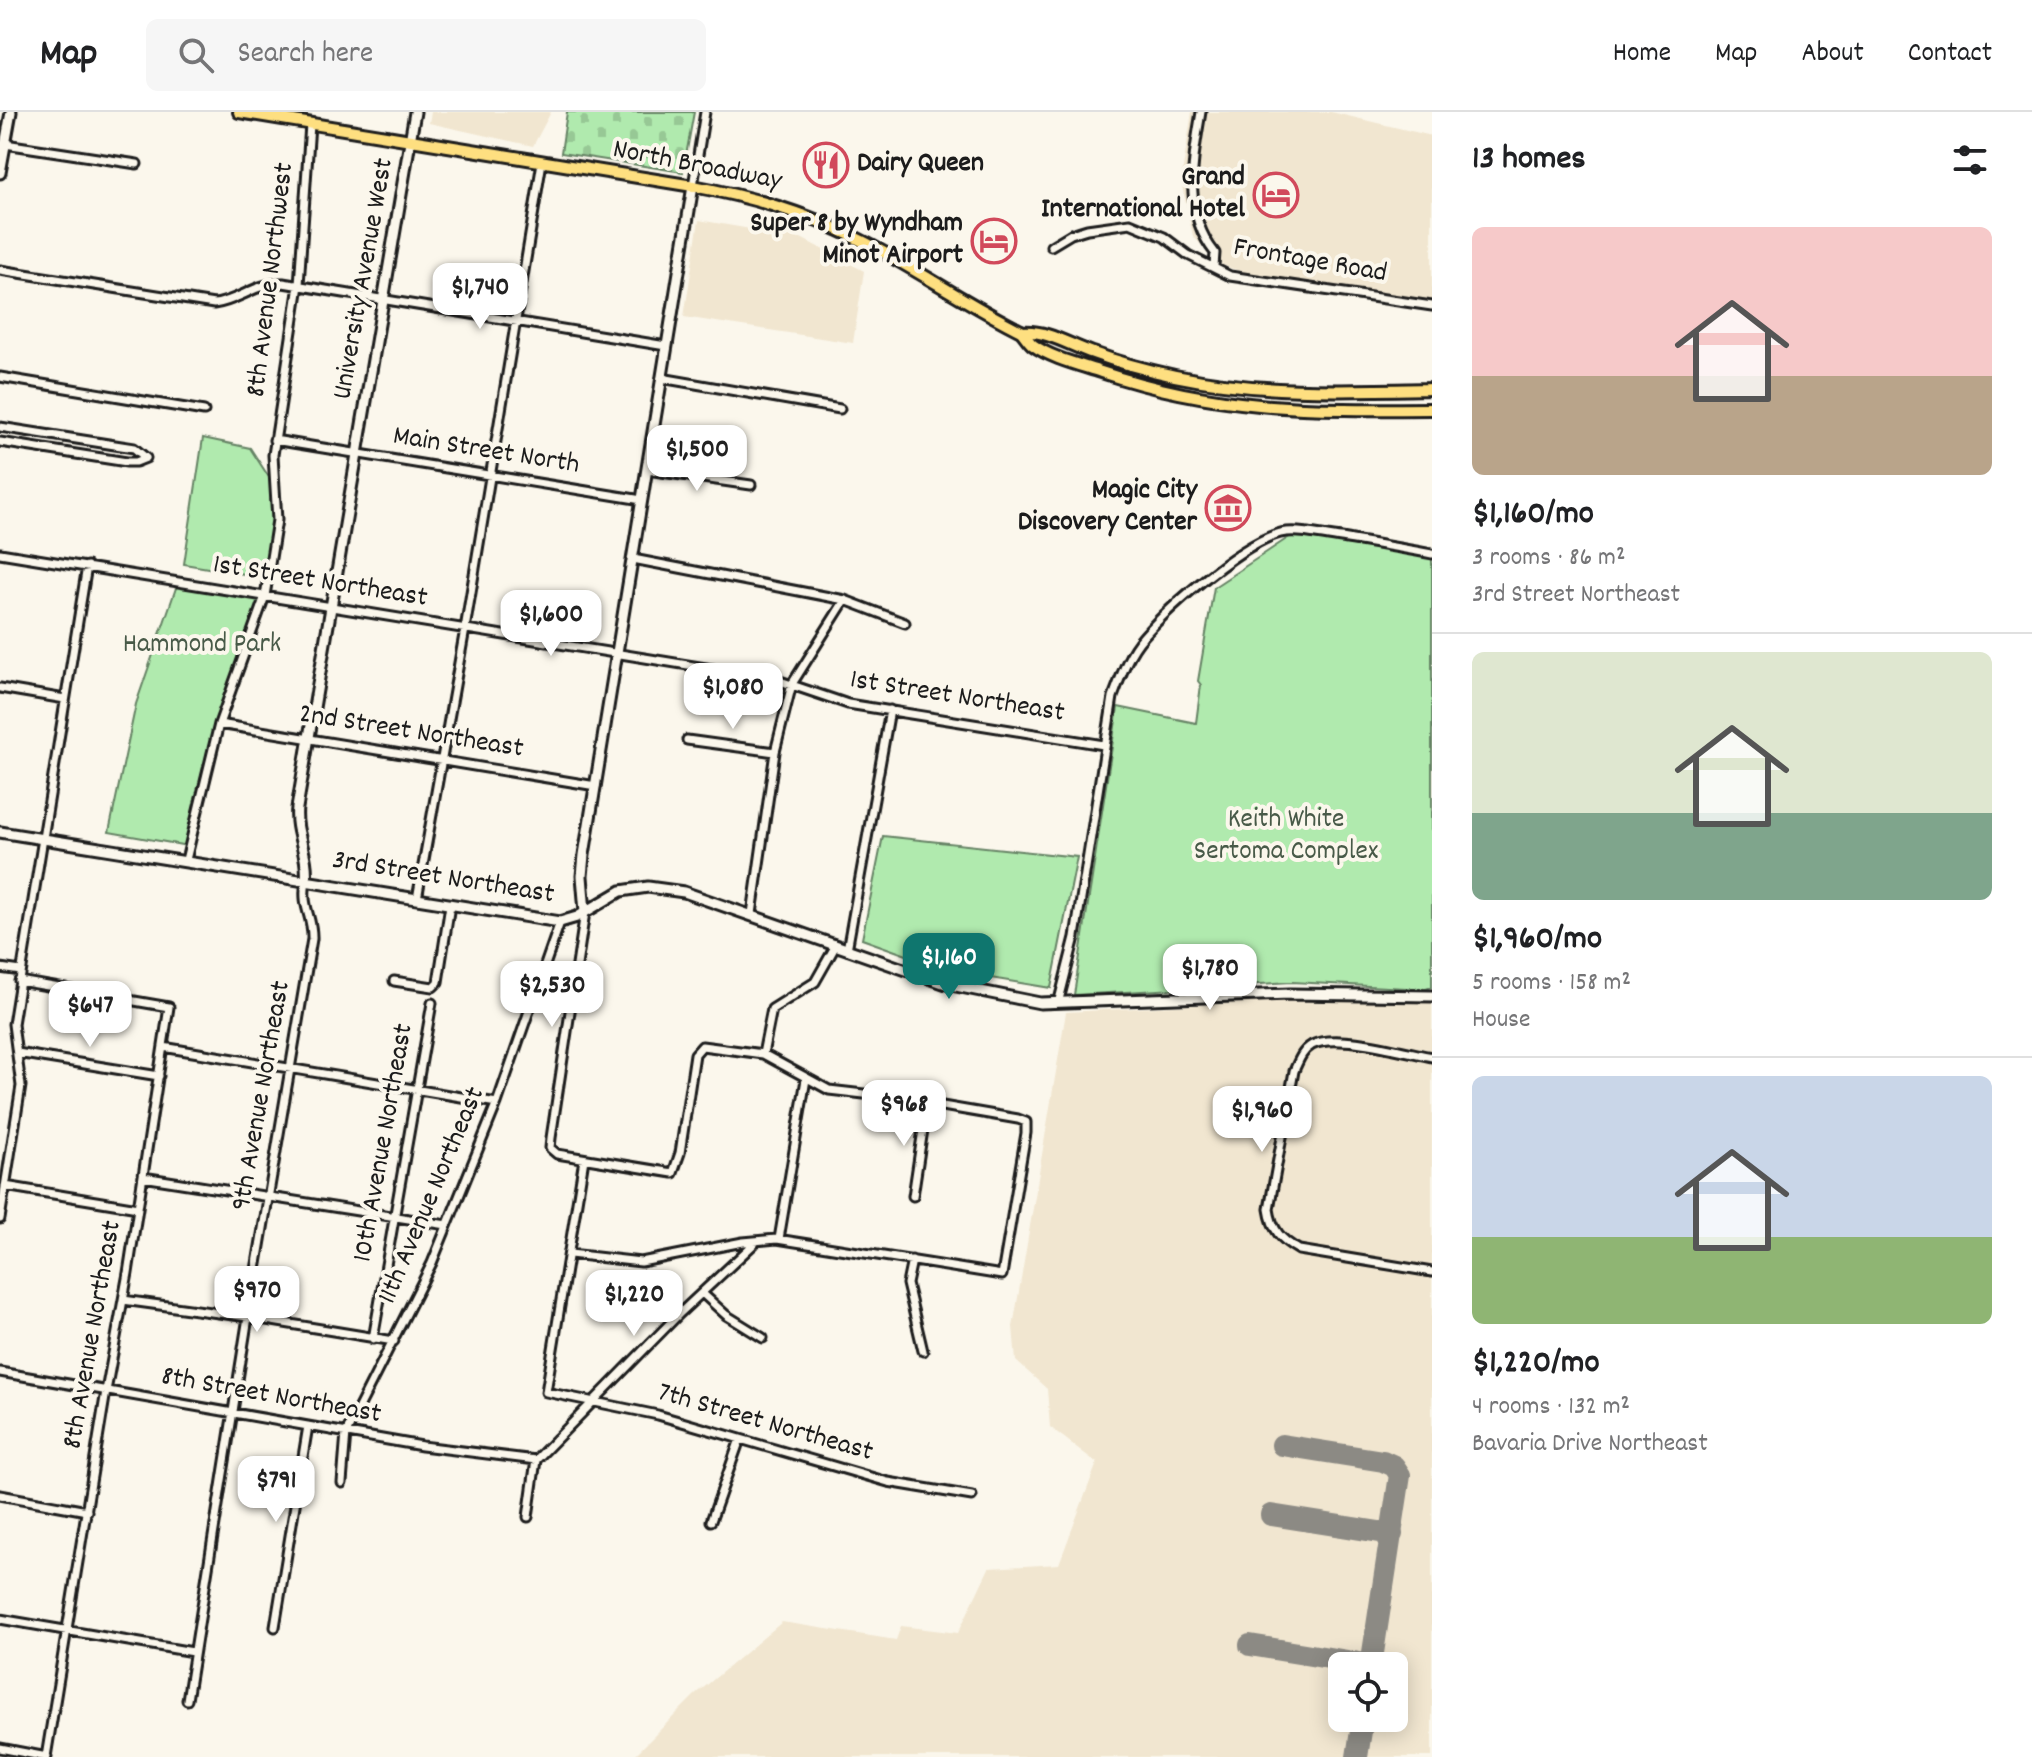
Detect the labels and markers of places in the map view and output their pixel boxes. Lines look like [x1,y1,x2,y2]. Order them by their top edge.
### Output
restaurant icon: Dairy Queen [802,141,850,189]
place label: Dairy Queen [857,145,984,185]
place label: Grand International Hotel [1041,159,1245,231]
hotel icon: Grand International Hotel [1252,171,1300,219]
place label: Super 8 by Wyndham Minot Airport [750,205,964,277]
hotel icon: Super 8 by Wyndham Minot Airport [970,217,1018,265]
pin: $1,740 [415,263,545,331]
pin: $1,500 [632,425,762,493]
place label: Magic City Discovery Center [1018,472,1199,544]
museum icon: Magic City Discovery Center [1204,484,1252,532]
pin: $1,600 [486,590,616,658]
pin: $1,080 [668,663,798,731]
pin: $1,160 [884,933,1014,1001]
pin: $1,780 [1145,944,1275,1012]
pin: $2,530 [487,961,617,1029]
pin: $647 [43,981,137,1049]
pin: $968 [857,1080,951,1148]
pin: $1,960 [1197,1086,1327,1154]
pin: $970 [210,1266,304,1334]
pin: $1,220 [569,1270,699,1338]
pin: $791 [229,1456,323,1524]

